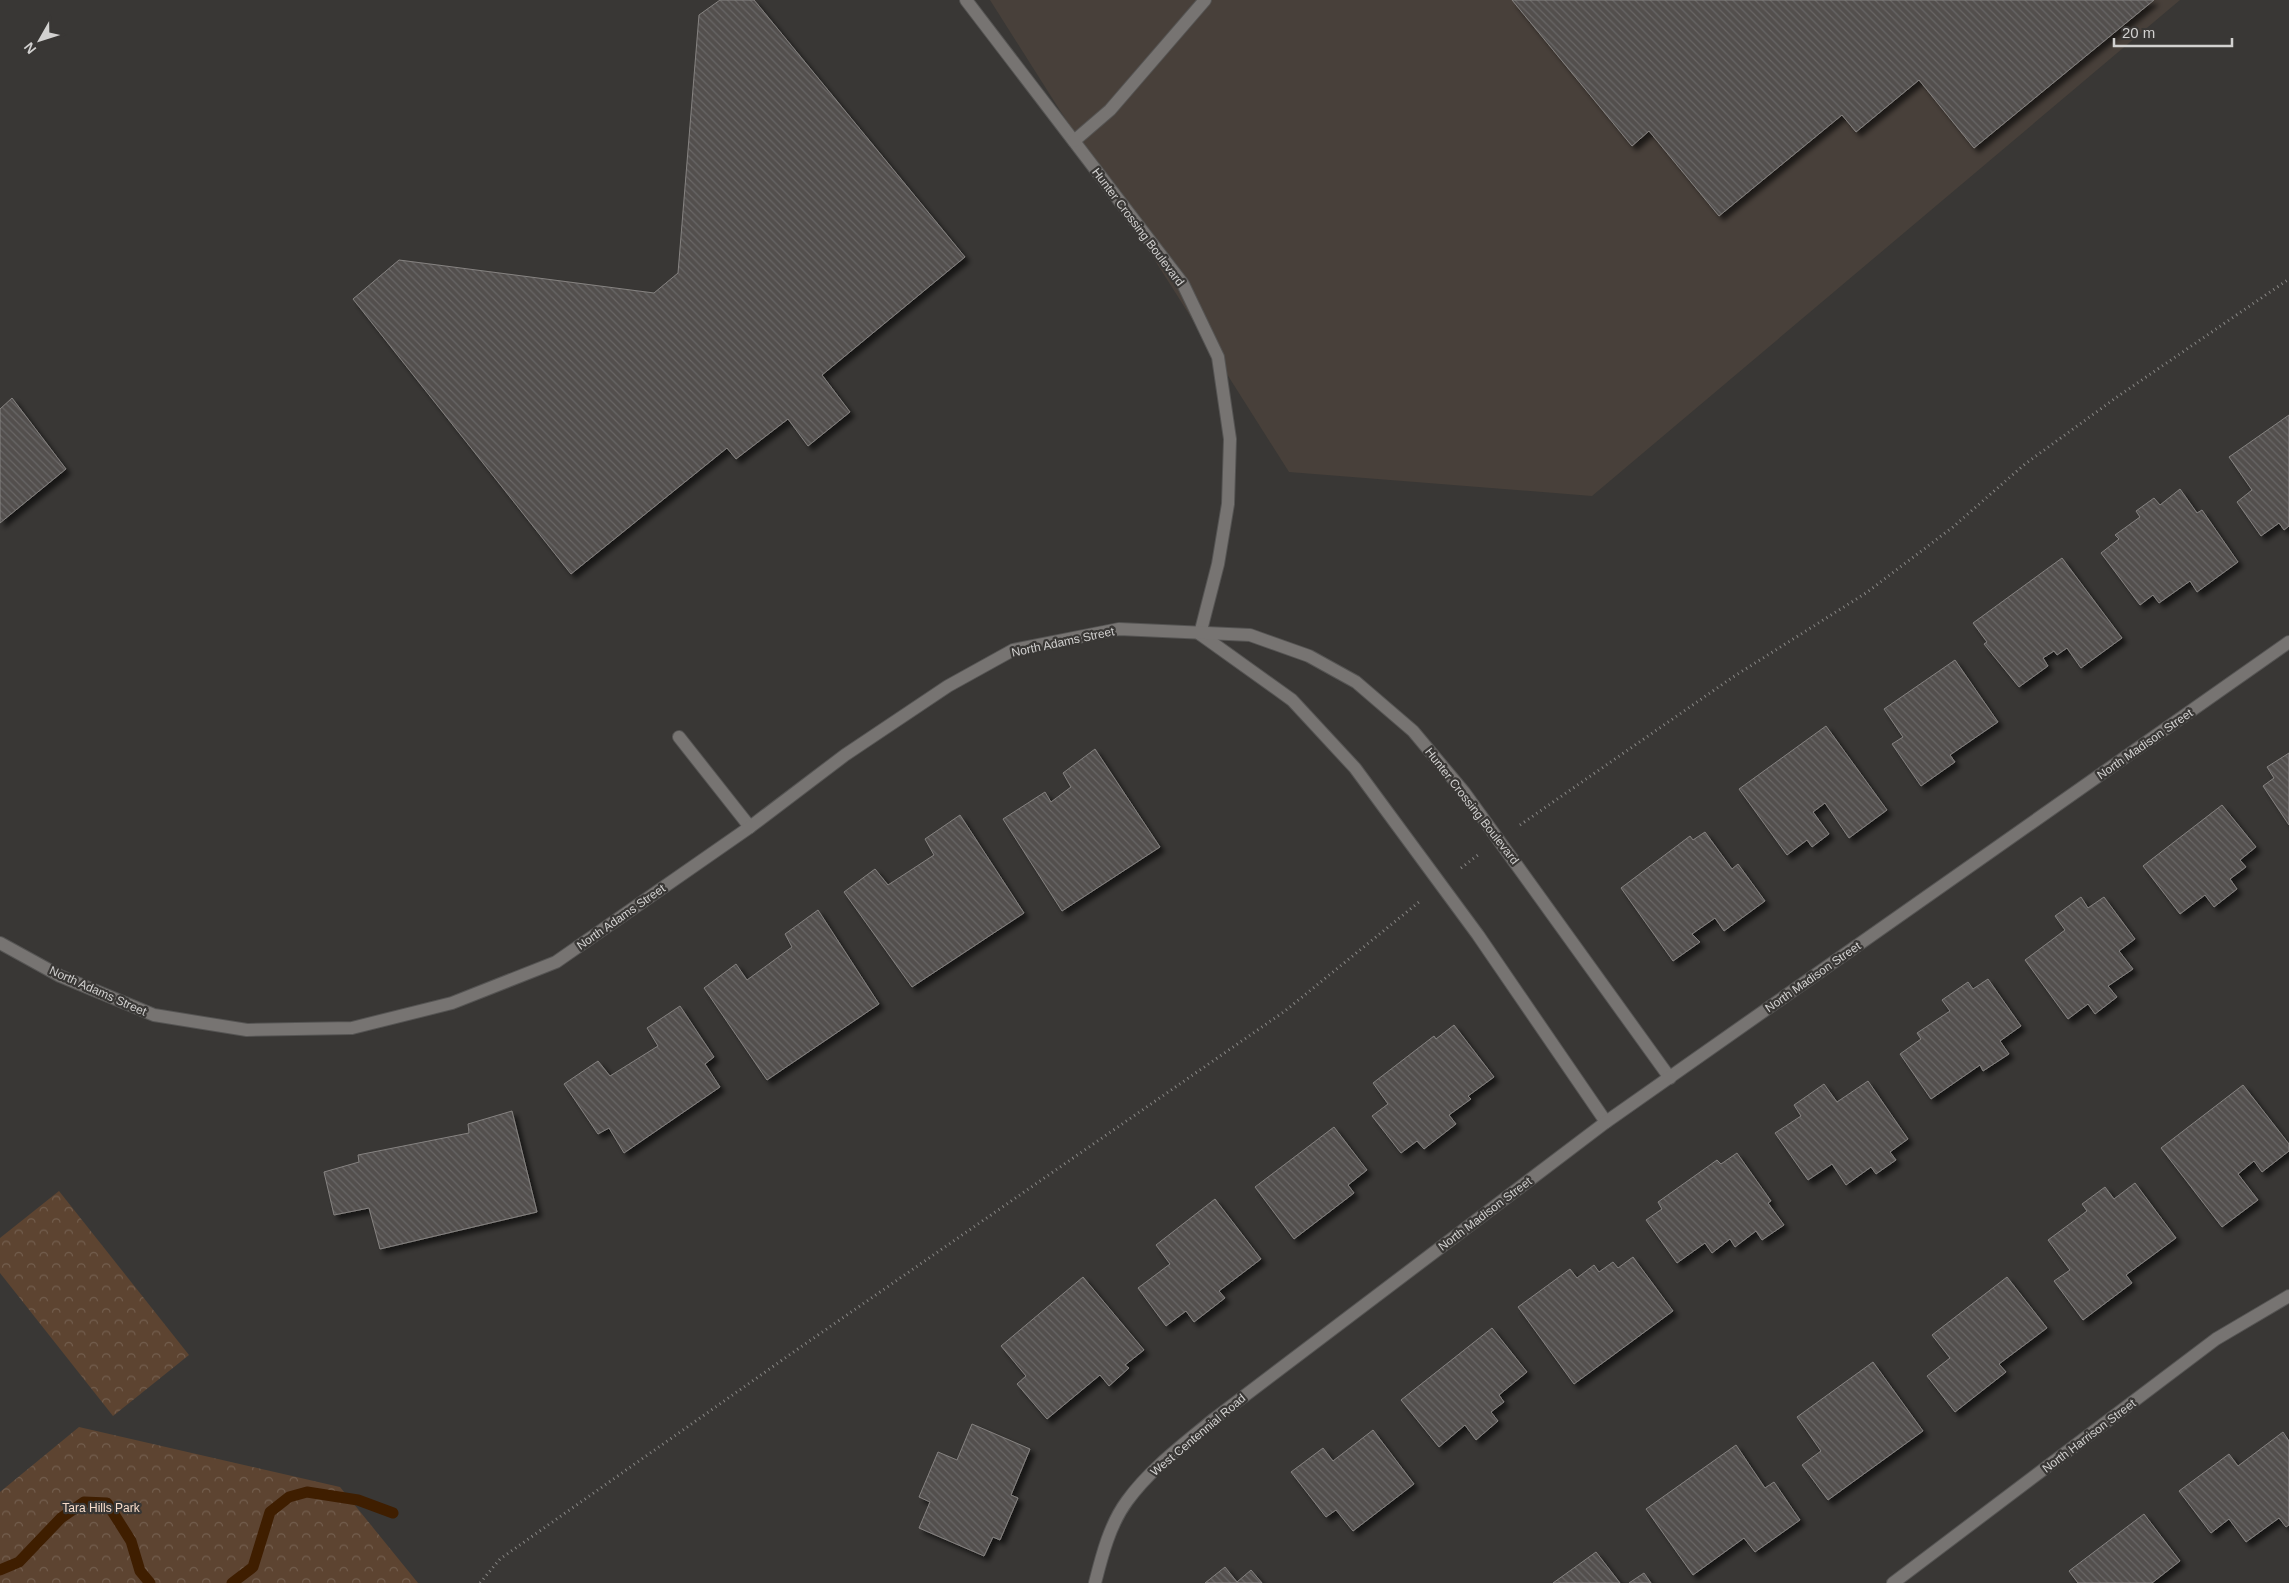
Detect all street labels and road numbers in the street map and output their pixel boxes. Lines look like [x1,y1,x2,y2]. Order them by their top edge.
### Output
street label: Hunter Crossing Boulevard [1089,165,1187,289]
street label: North Adams Street [1010,624,1116,660]
street label: North Madison Street [2095,705,2196,782]
street label: Hunter Crossing Boulevard [1422,745,1522,867]
street label: North Adams Street [574,881,668,953]
street label: North Madison Street [1763,938,1864,1015]
street label: North Adams Street [47,963,149,1019]
street label: North Madison Street [1436,1174,1535,1254]
street label: West Centennial Road [1148,1391,1248,1479]
street label: North Harrison Street [2040,1396,2139,1476]

